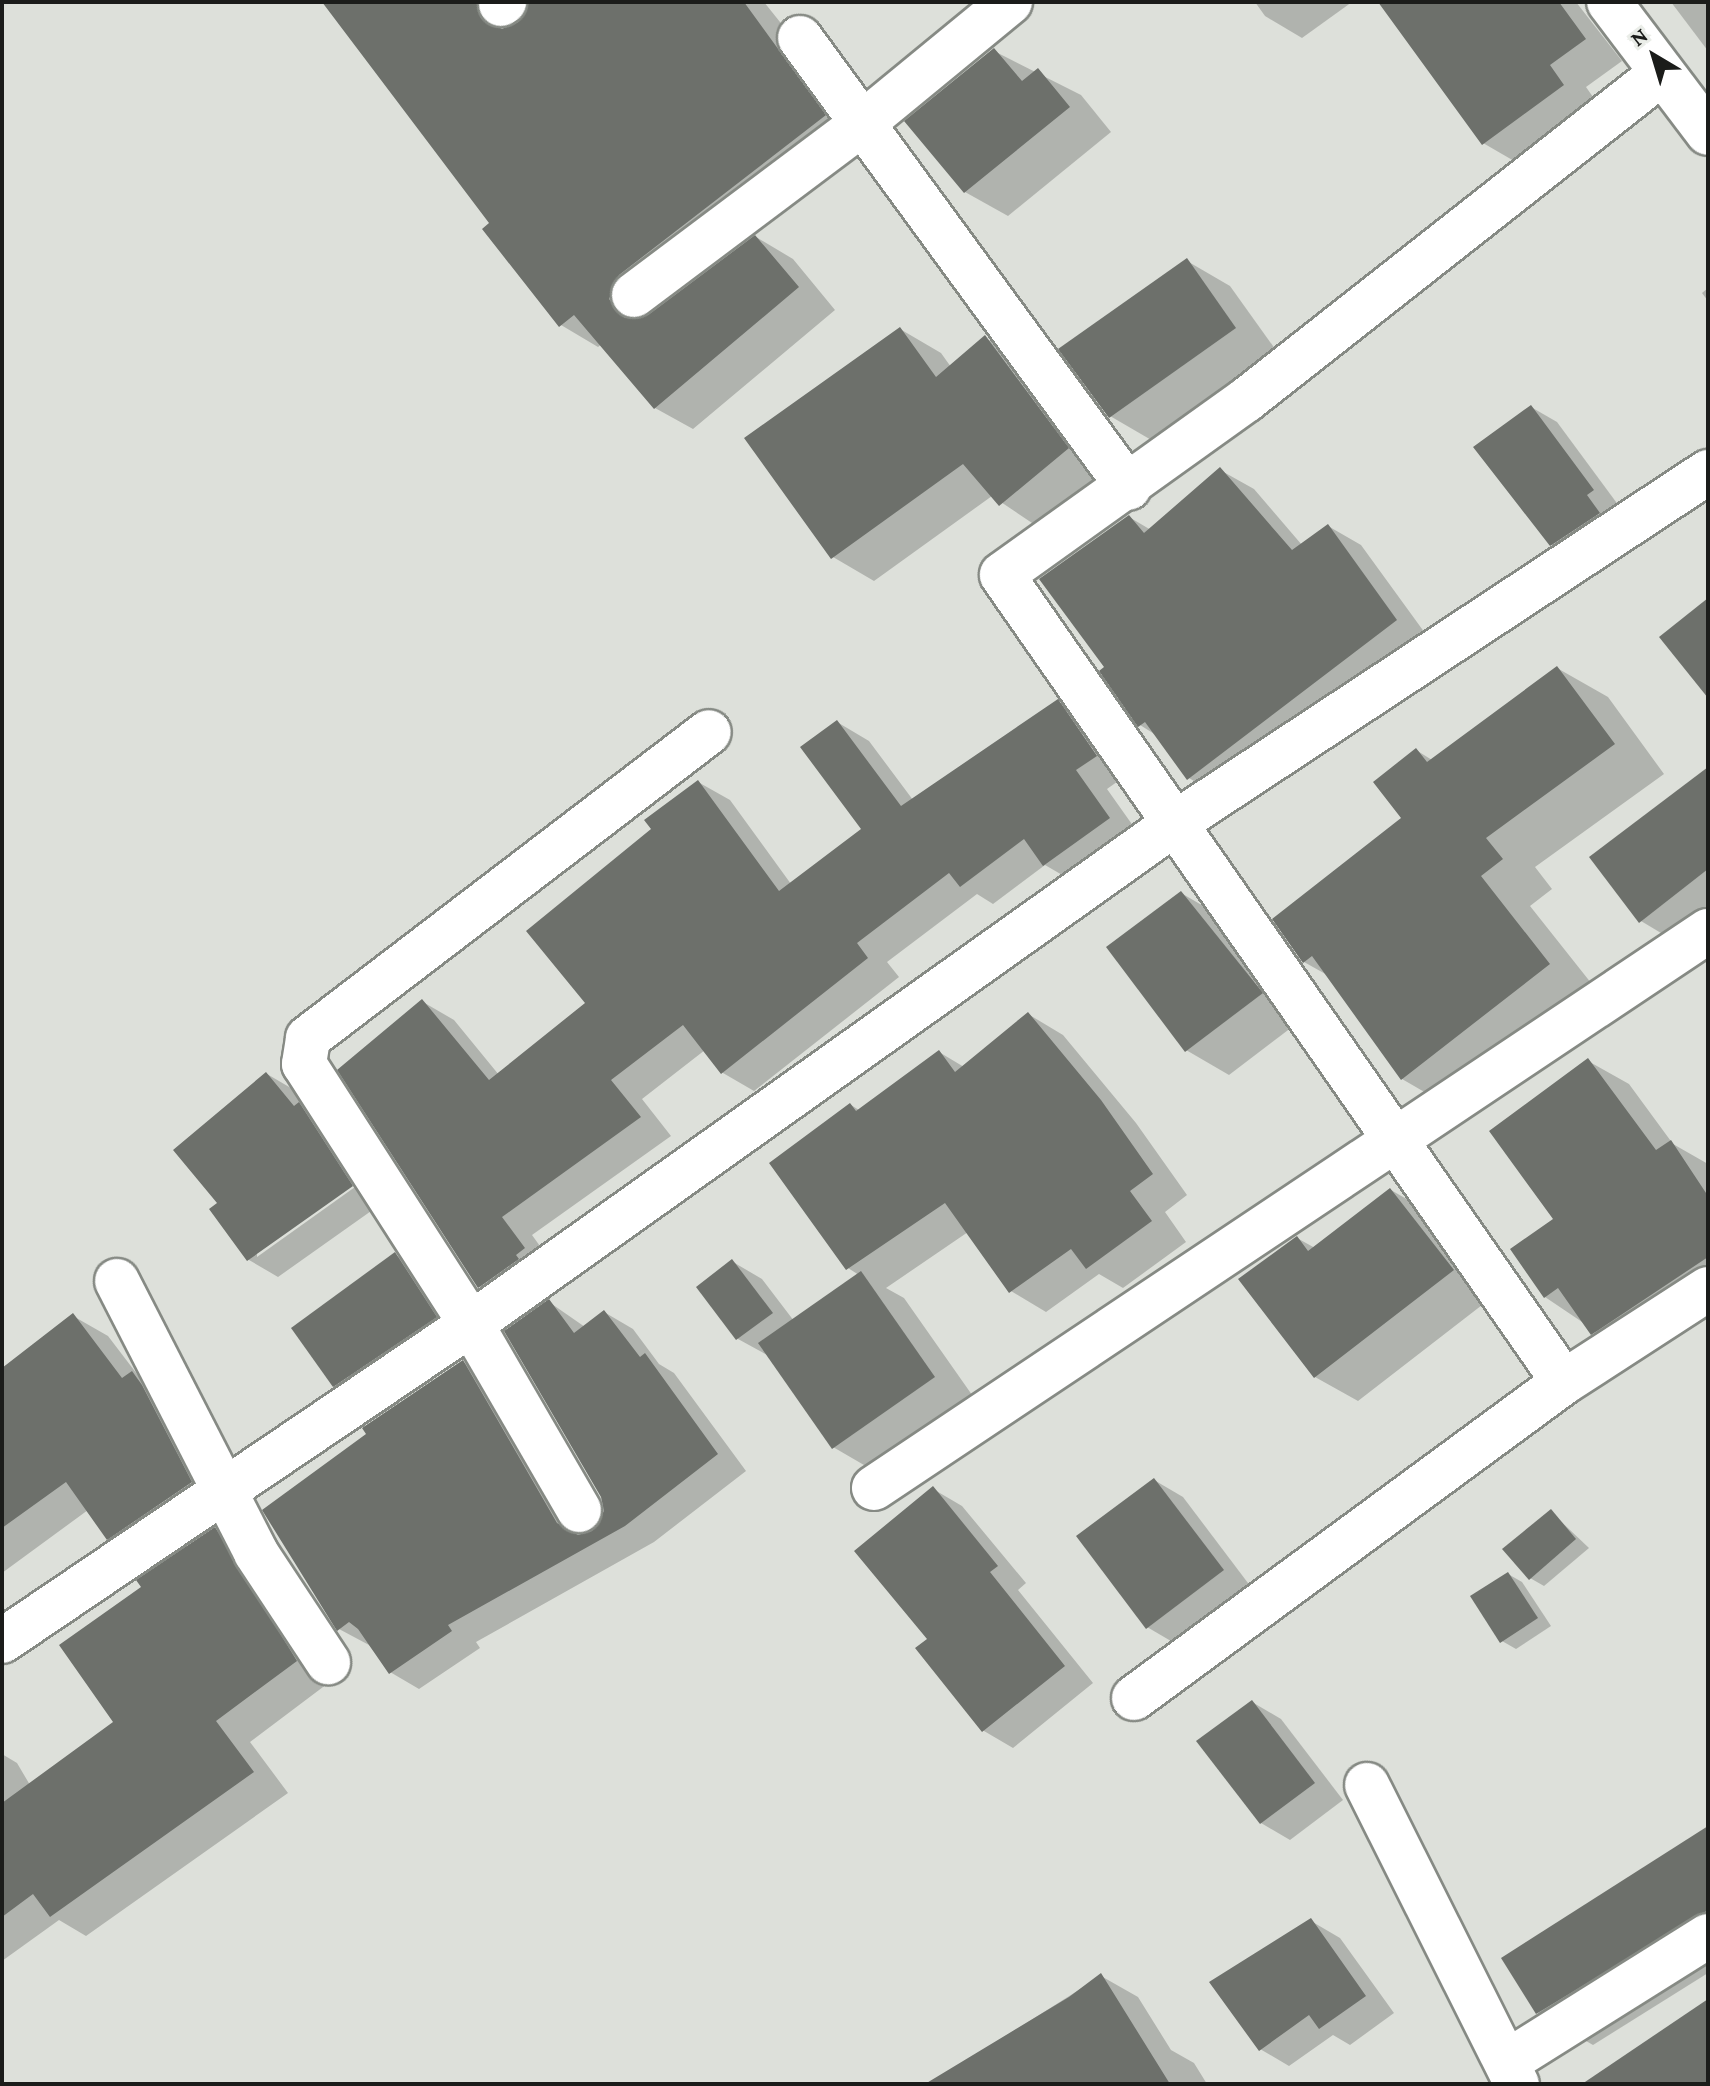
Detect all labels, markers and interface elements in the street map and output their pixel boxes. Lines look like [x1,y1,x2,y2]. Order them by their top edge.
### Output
north arrow [1614,16,1694,96]
text: N [1625,22,1653,51]

